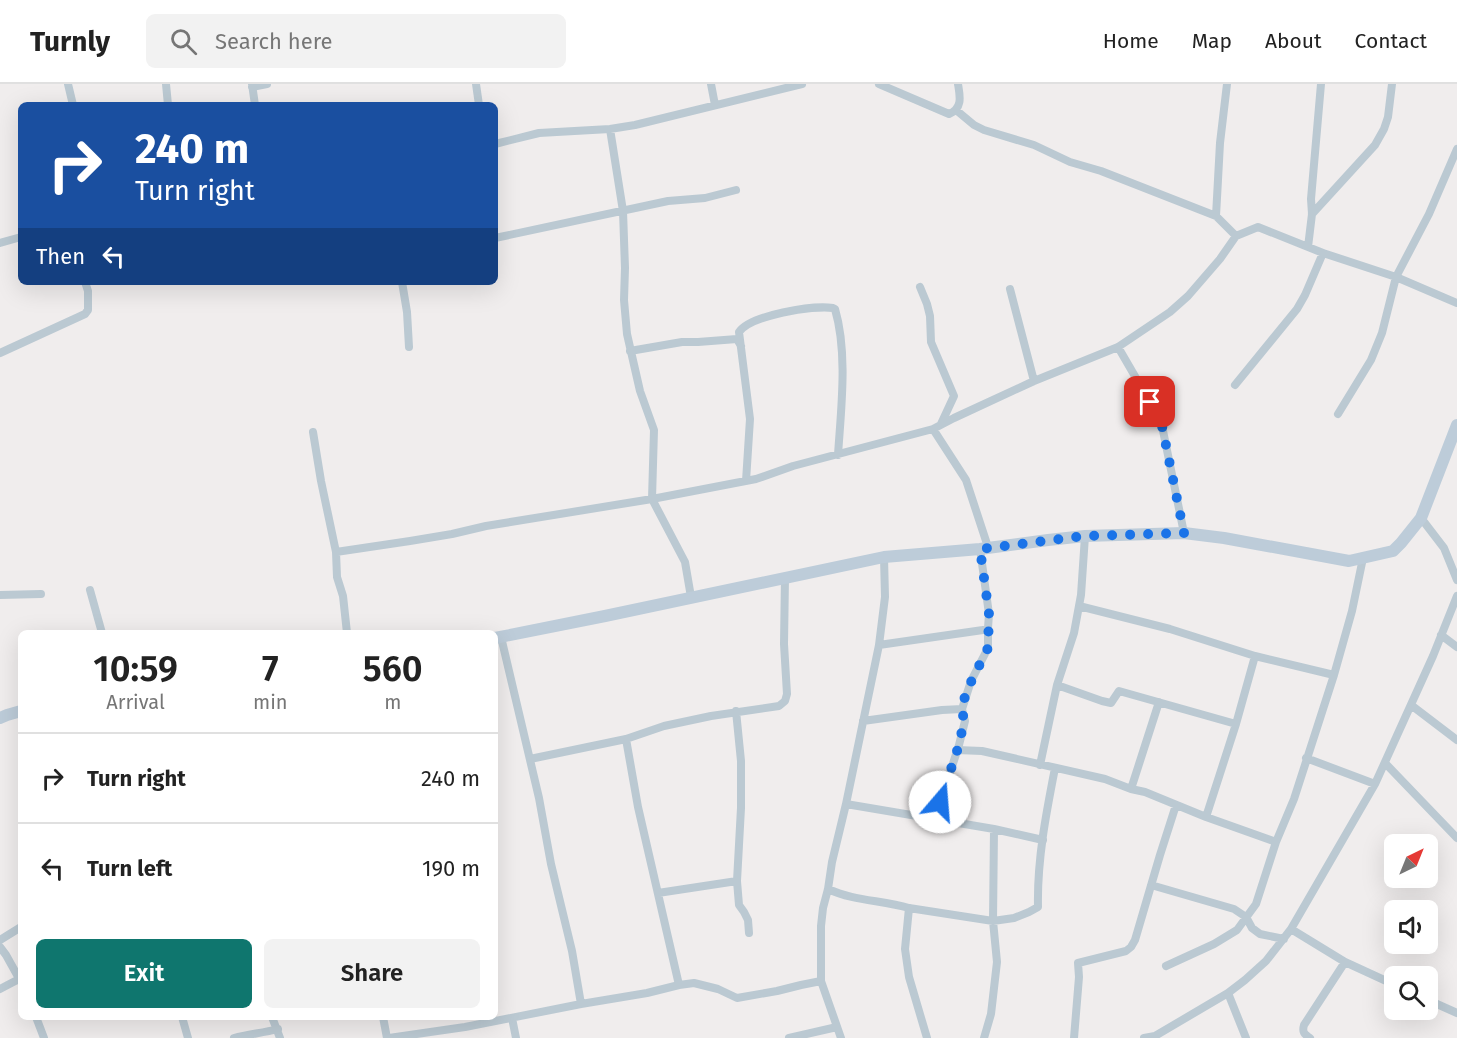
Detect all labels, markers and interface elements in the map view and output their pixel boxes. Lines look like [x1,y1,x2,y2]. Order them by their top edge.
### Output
search box [146,14,566,68]
text: Turnly [30,25,110,58]
icon: search [167,25,200,58]
text: Search here [215,28,332,55]
text: Home [1103,28,1159,54]
text: Map [1192,28,1232,54]
text: About [1265,28,1322,54]
text: Contact [1355,28,1427,54]
text: 240 m [135,124,249,174]
icon: right [36,126,114,204]
text: Turn right [135,175,255,207]
icon: left [97,240,130,273]
text: Then [36,243,85,270]
pin [1124,376,1175,427]
icon: arrive [1133,385,1166,418]
text: 10:59 [93,647,178,691]
text: 7 [262,647,279,691]
text: 560 [363,647,423,691]
text: Arrival [106,690,165,714]
text: min [253,690,288,714]
text: m [384,690,401,714]
icon: right [36,762,69,795]
text: Turn right [87,765,186,792]
text: 240 m [421,765,480,792]
position arrow [908,770,972,834]
north arrow [1384,834,1438,888]
map controls [1384,834,1438,1020]
icon: left [36,852,69,885]
text: Turn left [87,855,172,882]
text: 190 m [422,855,480,882]
button: sound [1384,900,1438,954]
button: Exit [36,939,252,1008]
button: Share [264,939,480,1008]
button: search [1384,966,1438,1020]

